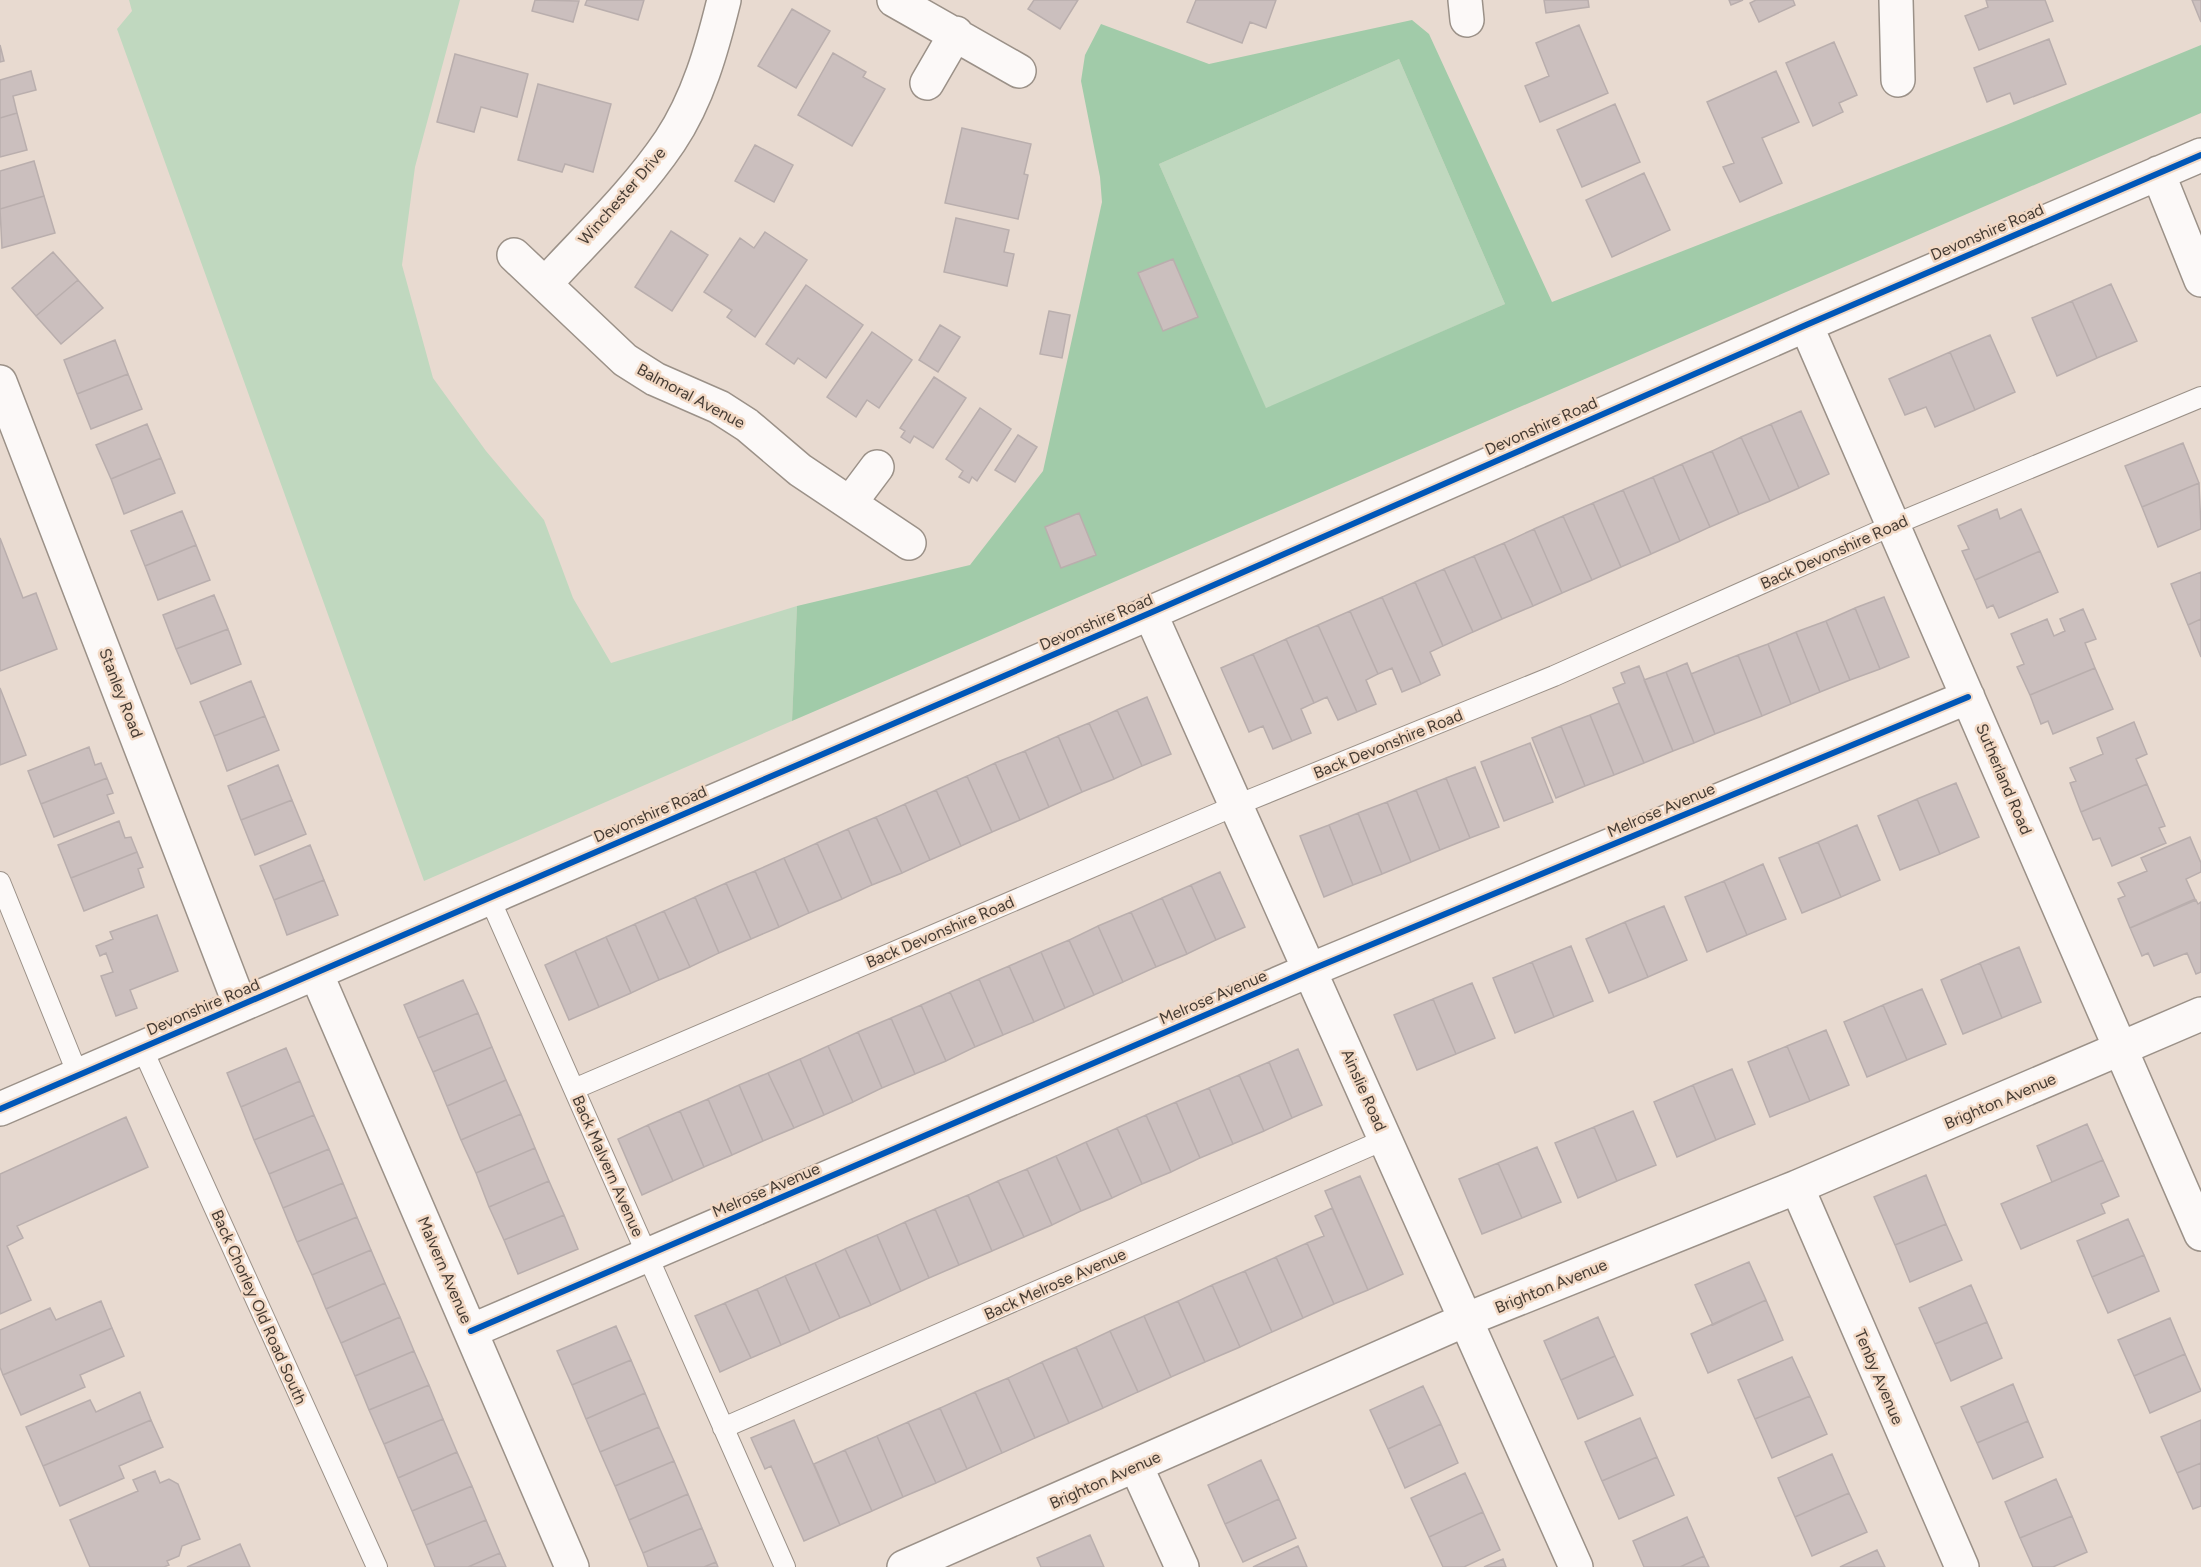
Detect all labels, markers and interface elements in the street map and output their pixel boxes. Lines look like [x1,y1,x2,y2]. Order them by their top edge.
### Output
street label: Winchester Drive [575,143,670,249]
street label: Devonshire Road [1928,200,2046,264]
street label: Balmoral Avenue [634,360,748,433]
street label: Devonshire Road [1482,393,1600,459]
street label: Back Devonshire Road [1757,511,1911,593]
street label: Devonshire Road [1037,590,1155,654]
street label: Stanley Road [95,646,147,740]
street label: Back Devonshire Road [1311,705,1465,783]
street label: Sutherland Road [1972,721,2036,837]
street label: Melrose Avenue [1604,779,1718,841]
street label: Devonshire Road [591,782,709,846]
street label: Back Devonshire Road [863,892,1017,972]
street label: Melrose Avenue [1156,966,1270,1028]
street label: Devonshire Road [144,975,262,1039]
street label: Ainslie Road [1337,1046,1391,1134]
street label: Brighton Avenue [1941,1069,2059,1133]
street label: Back Malvern Avenue [568,1092,648,1240]
street label: Melrose Avenue [709,1159,823,1221]
street label: Back Chorley Old Road South [207,1207,311,1407]
street label: Malvern Avenue [414,1214,476,1327]
street label: Back Melrose Avenue [981,1244,1129,1324]
street label: Brighton Avenue [1492,1255,1610,1317]
street label: Tenby Avenue [1850,1327,1908,1428]
street label: Brighton Avenue [1047,1447,1164,1513]

